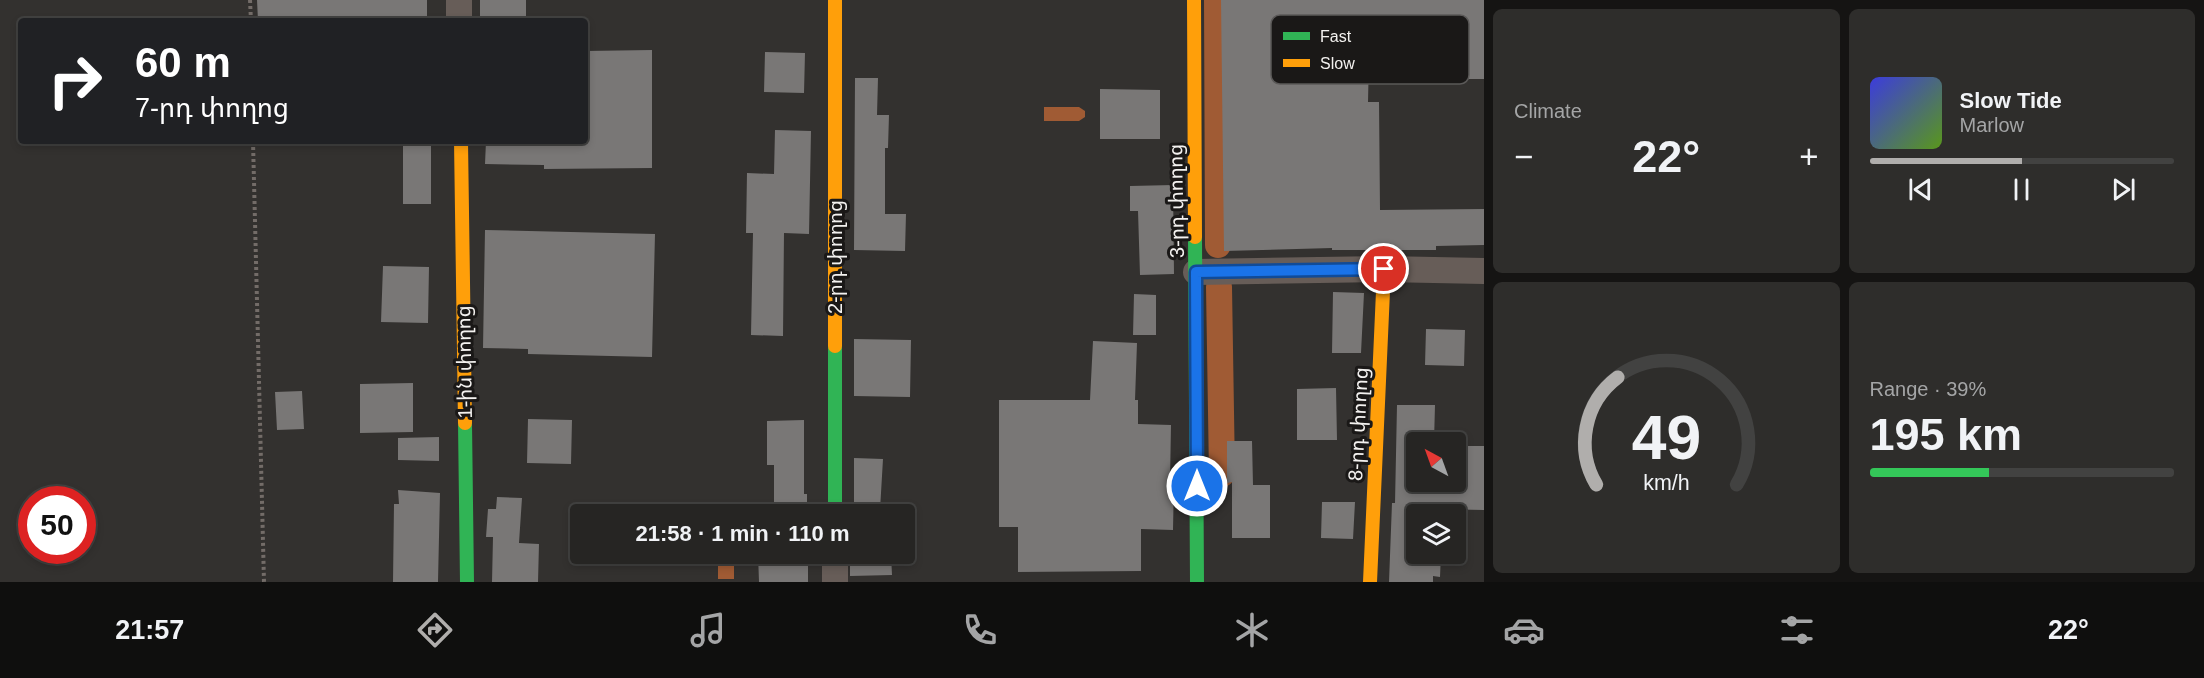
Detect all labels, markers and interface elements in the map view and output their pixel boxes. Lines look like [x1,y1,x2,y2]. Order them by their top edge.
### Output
legend [1271,15,1469,84]
text: Fast [1320,28,1352,45]
text: 60 m [135,39,231,86]
icon: right [36,42,114,120]
text: Slow [1320,55,1355,72]
text: Slow Tide [1960,88,2062,113]
text: 7-րդ փողոց [135,93,289,123]
text: Climate [1514,100,1582,122]
text: Marlow [1960,114,2024,136]
text: 22° [1632,131,1700,182]
text: − [1514,138,1533,175]
text: + [1799,138,1819,175]
street label: 3-րդ փողոց [1164,144,1189,258]
icon: previous [1904,173,1937,206]
icon: pause [2005,173,2038,206]
icon: next [2107,173,2140,206]
street label: 2-րդ փողոց [824,200,847,314]
pin [1358,243,1409,294]
icon: arrive [1367,252,1400,285]
street label: 1-ին փողոց [452,305,477,419]
street label: 8-րդ փողոց [1344,366,1373,482]
text: Range · 39% [1870,378,1986,400]
text: 49 [1632,403,1701,472]
text: 195 km [1870,409,2022,460]
north arrow [1406,432,1466,492]
map controls [1406,432,1466,564]
position arrow [1165,454,1229,518]
text: km/h [1643,471,1689,495]
speed limit sign: 50 [18,486,96,564]
button: layers [1406,504,1466,564]
text: 21:58 · 1 min · 110 m [636,521,850,546]
icon: directions [414,609,456,651]
icon: music [687,609,729,651]
icon: phone [959,609,1001,651]
icon: climate [1231,609,1273,651]
icon: car [1503,609,1545,651]
icon: filters [1776,609,1818,651]
text: 21:57 [115,615,184,645]
text: 22° [2048,615,2089,645]

